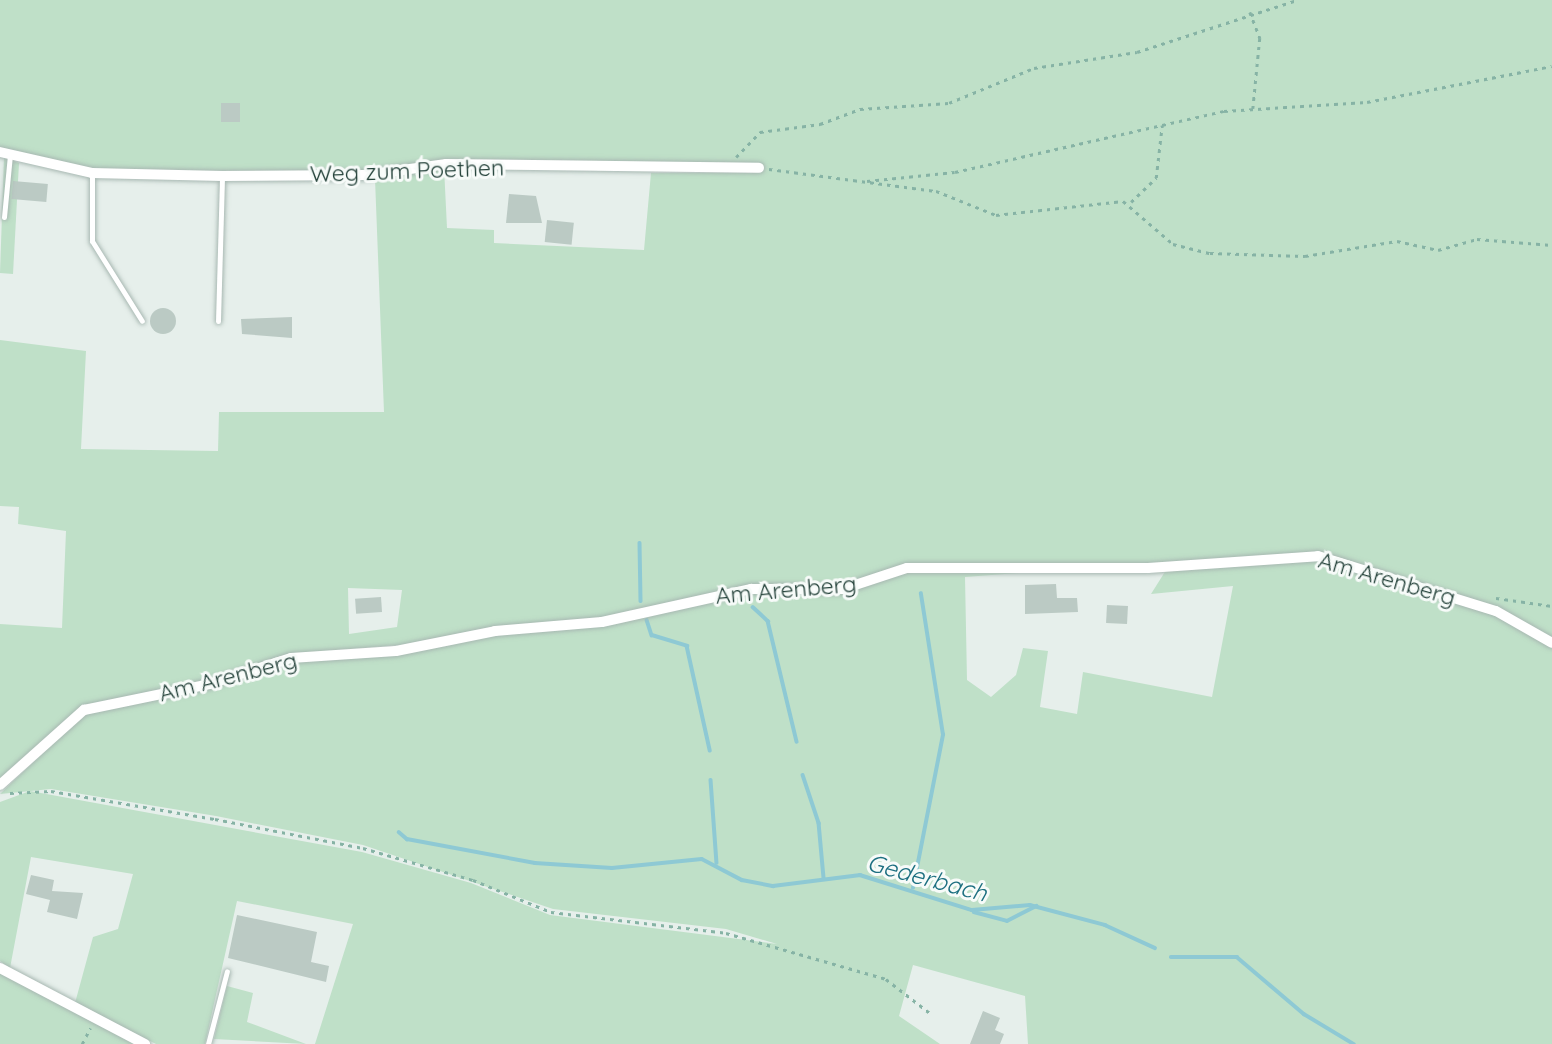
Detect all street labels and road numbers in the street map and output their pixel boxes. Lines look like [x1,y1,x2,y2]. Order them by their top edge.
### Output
street label: Weg zum Poethen [309,154,505,188]
street label: Am Arenberg [1315,546,1459,612]
street label: Am Arenberg [714,570,858,610]
street label: Am Arenberg [156,647,300,707]

